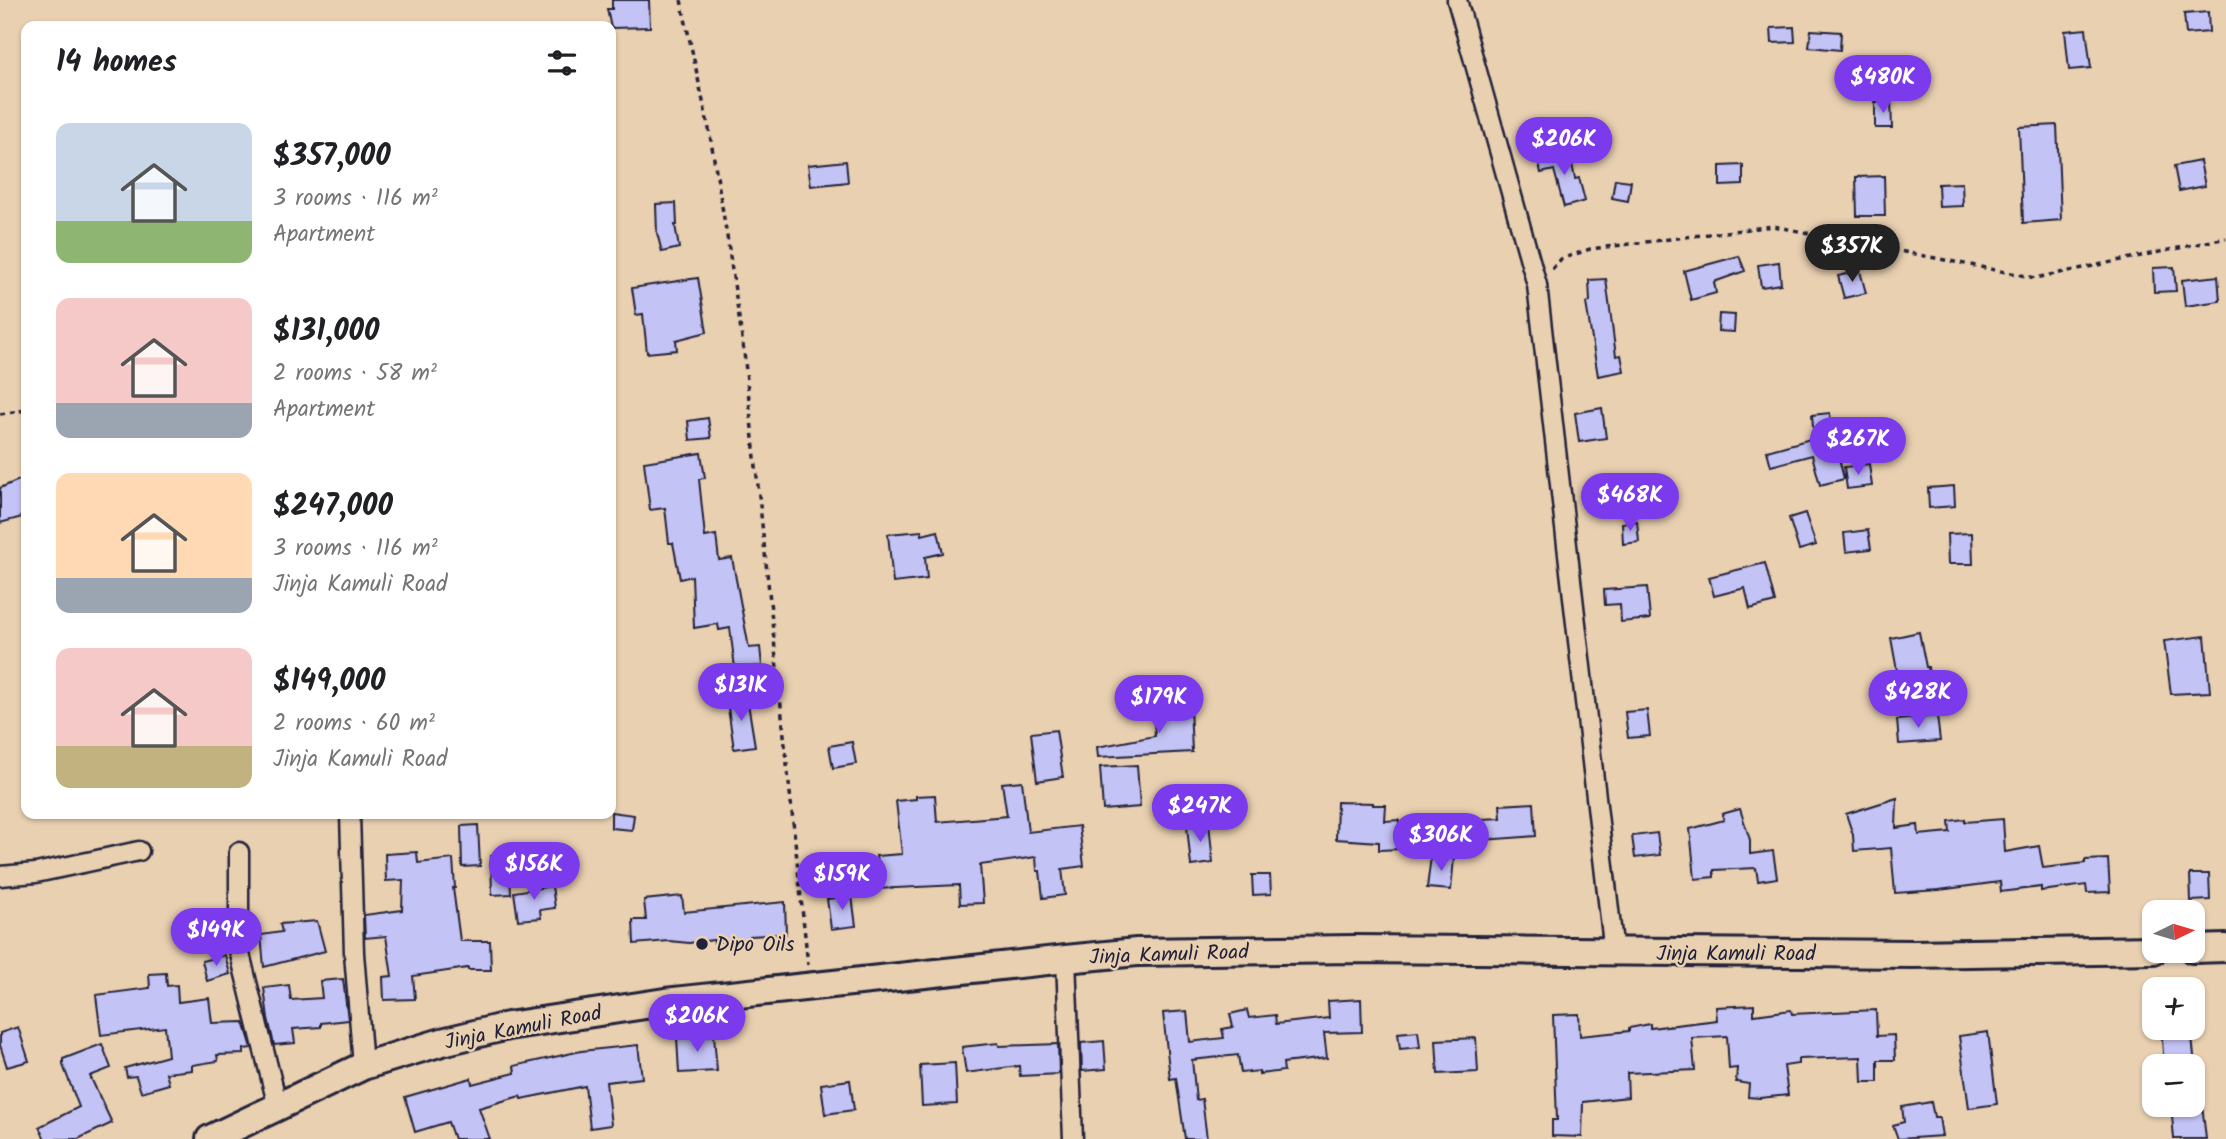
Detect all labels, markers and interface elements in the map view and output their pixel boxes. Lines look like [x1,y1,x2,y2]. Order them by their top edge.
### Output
text: 14 homes [56,39,177,87]
icon: filters [543,44,581,82]
pin: $480K [1834,55,1932,115]
text: $480K [1850,60,1916,96]
pin: $206K [1515,118,1613,177]
text: $206K [1531,122,1597,158]
text: $357,000 [273,133,391,181]
icon: home [112,151,196,235]
text: 3 rooms · 116 m² [273,181,438,217]
text: Apartment [273,217,375,253]
pin: $357K [1803,224,1901,284]
text: $357K [1821,229,1883,265]
text: $131,000 [273,308,379,356]
icon: home [112,326,196,410]
text: 2 rooms · 58 m² [273,356,437,392]
text: Apartment [273,392,375,428]
pin: $267K [1809,418,1907,477]
text: $267K [1826,422,1890,458]
pin: $468K [1581,474,1679,533]
text: $468K [1597,478,1663,514]
text: $247,000 [273,483,393,531]
icon: home [112,501,196,585]
text: 3 rooms · 116 m² [273,531,438,567]
text: Jinja Kamuli Road [273,567,448,603]
text: $149,000 [273,658,385,706]
pin: $131K [692,664,790,723]
text: $131K [714,668,768,704]
pin: $428K [1869,670,1967,730]
text: $428K [1885,675,1951,711]
icon: home [112,676,196,760]
pin: $179K [1110,676,1208,735]
text: $179K [1131,680,1187,716]
text: 2 rooms · 60 m² [273,706,435,742]
text: Jinja Kamuli Road [273,742,448,778]
pin: $247K [1151,784,1249,844]
text: $247K [1168,789,1232,825]
pin: $306K [1392,814,1490,873]
text: $306K [1409,818,1473,854]
pin: $156K [485,842,583,902]
text: $156K [505,847,563,883]
pin: $159K [793,852,891,912]
text: $159K [813,857,871,893]
north arrow [2142,900,2205,962]
map controls [2142,900,2205,1117]
pin: $149K [167,908,265,968]
text: $149K [187,913,245,949]
place label: Dipo Oils [716,929,795,962]
marker: Dipo Oils [694,936,710,952]
street label: Jinja Kamuli Road [1089,936,1250,975]
street label: Jinja Kamuli Road [1656,938,1816,971]
button: + [2142,977,2205,1040]
pin: $206K [648,995,746,1054]
street label: Jinja Kamuli Road [442,997,605,1060]
text: $206K [664,999,730,1035]
button: − [2142,1054,2205,1117]

